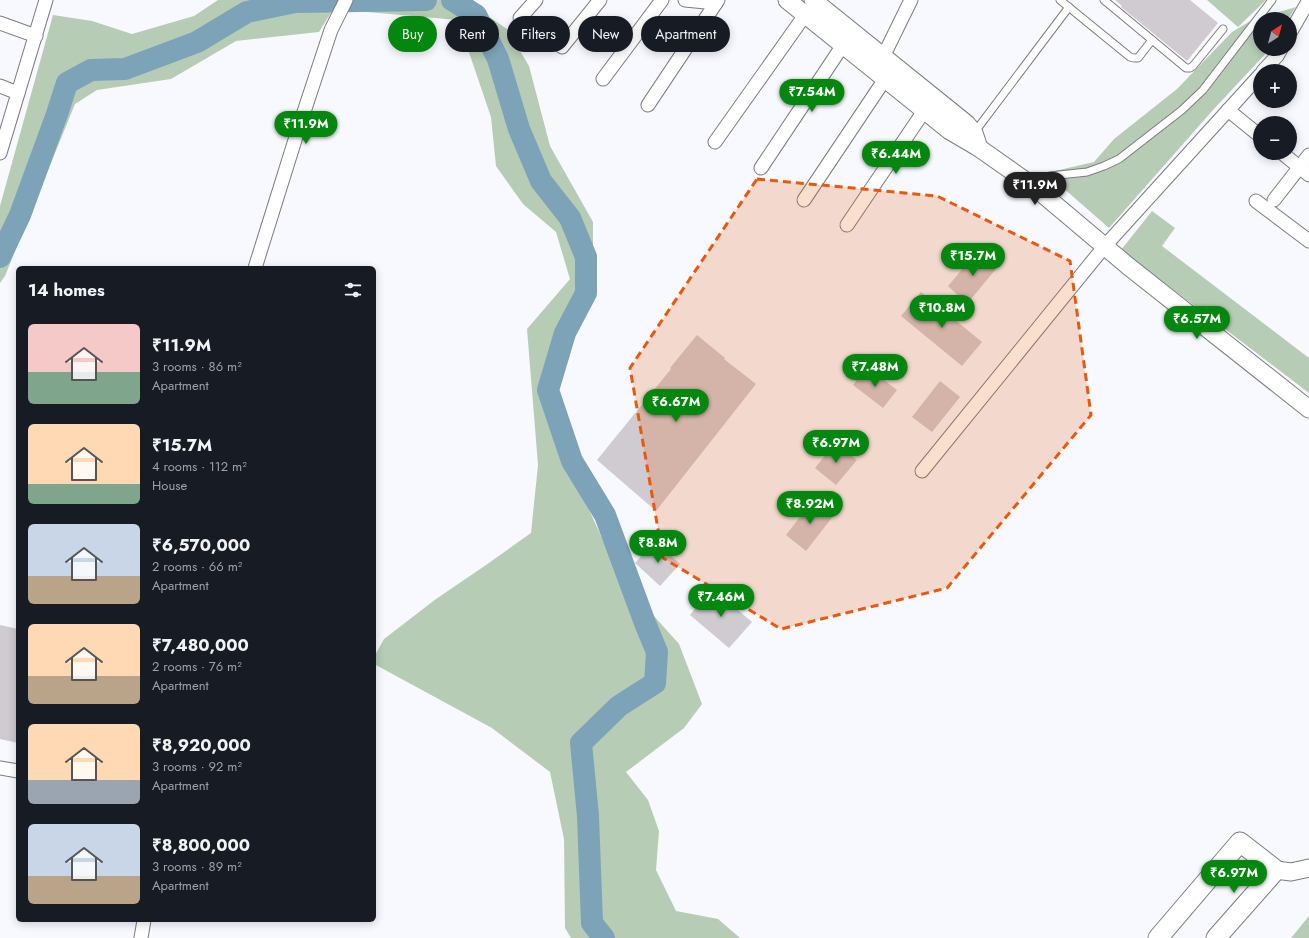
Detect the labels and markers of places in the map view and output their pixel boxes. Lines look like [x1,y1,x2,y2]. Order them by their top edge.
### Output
pin: ₹7.54M [779,79,845,113]
pin: ₹11.9M [273,111,339,145]
pin: ₹6.44M [863,141,929,175]
pin: ₹11.9M [1002,172,1068,206]
pin: ₹15.7M [940,243,1006,277]
pin: ₹10.8M [909,295,975,329]
pin: ₹6.57M [1164,306,1230,340]
pin: ₹7.48M [842,354,908,388]
pin: ₹6.67M [643,389,709,423]
pin: ₹6.97M [803,430,869,464]
pin: ₹8.92M [777,491,843,525]
pin: ₹8.8M [630,530,686,564]
pin: ₹7.46M [688,584,754,618]
pin: ₹6.97M [1201,860,1267,894]

